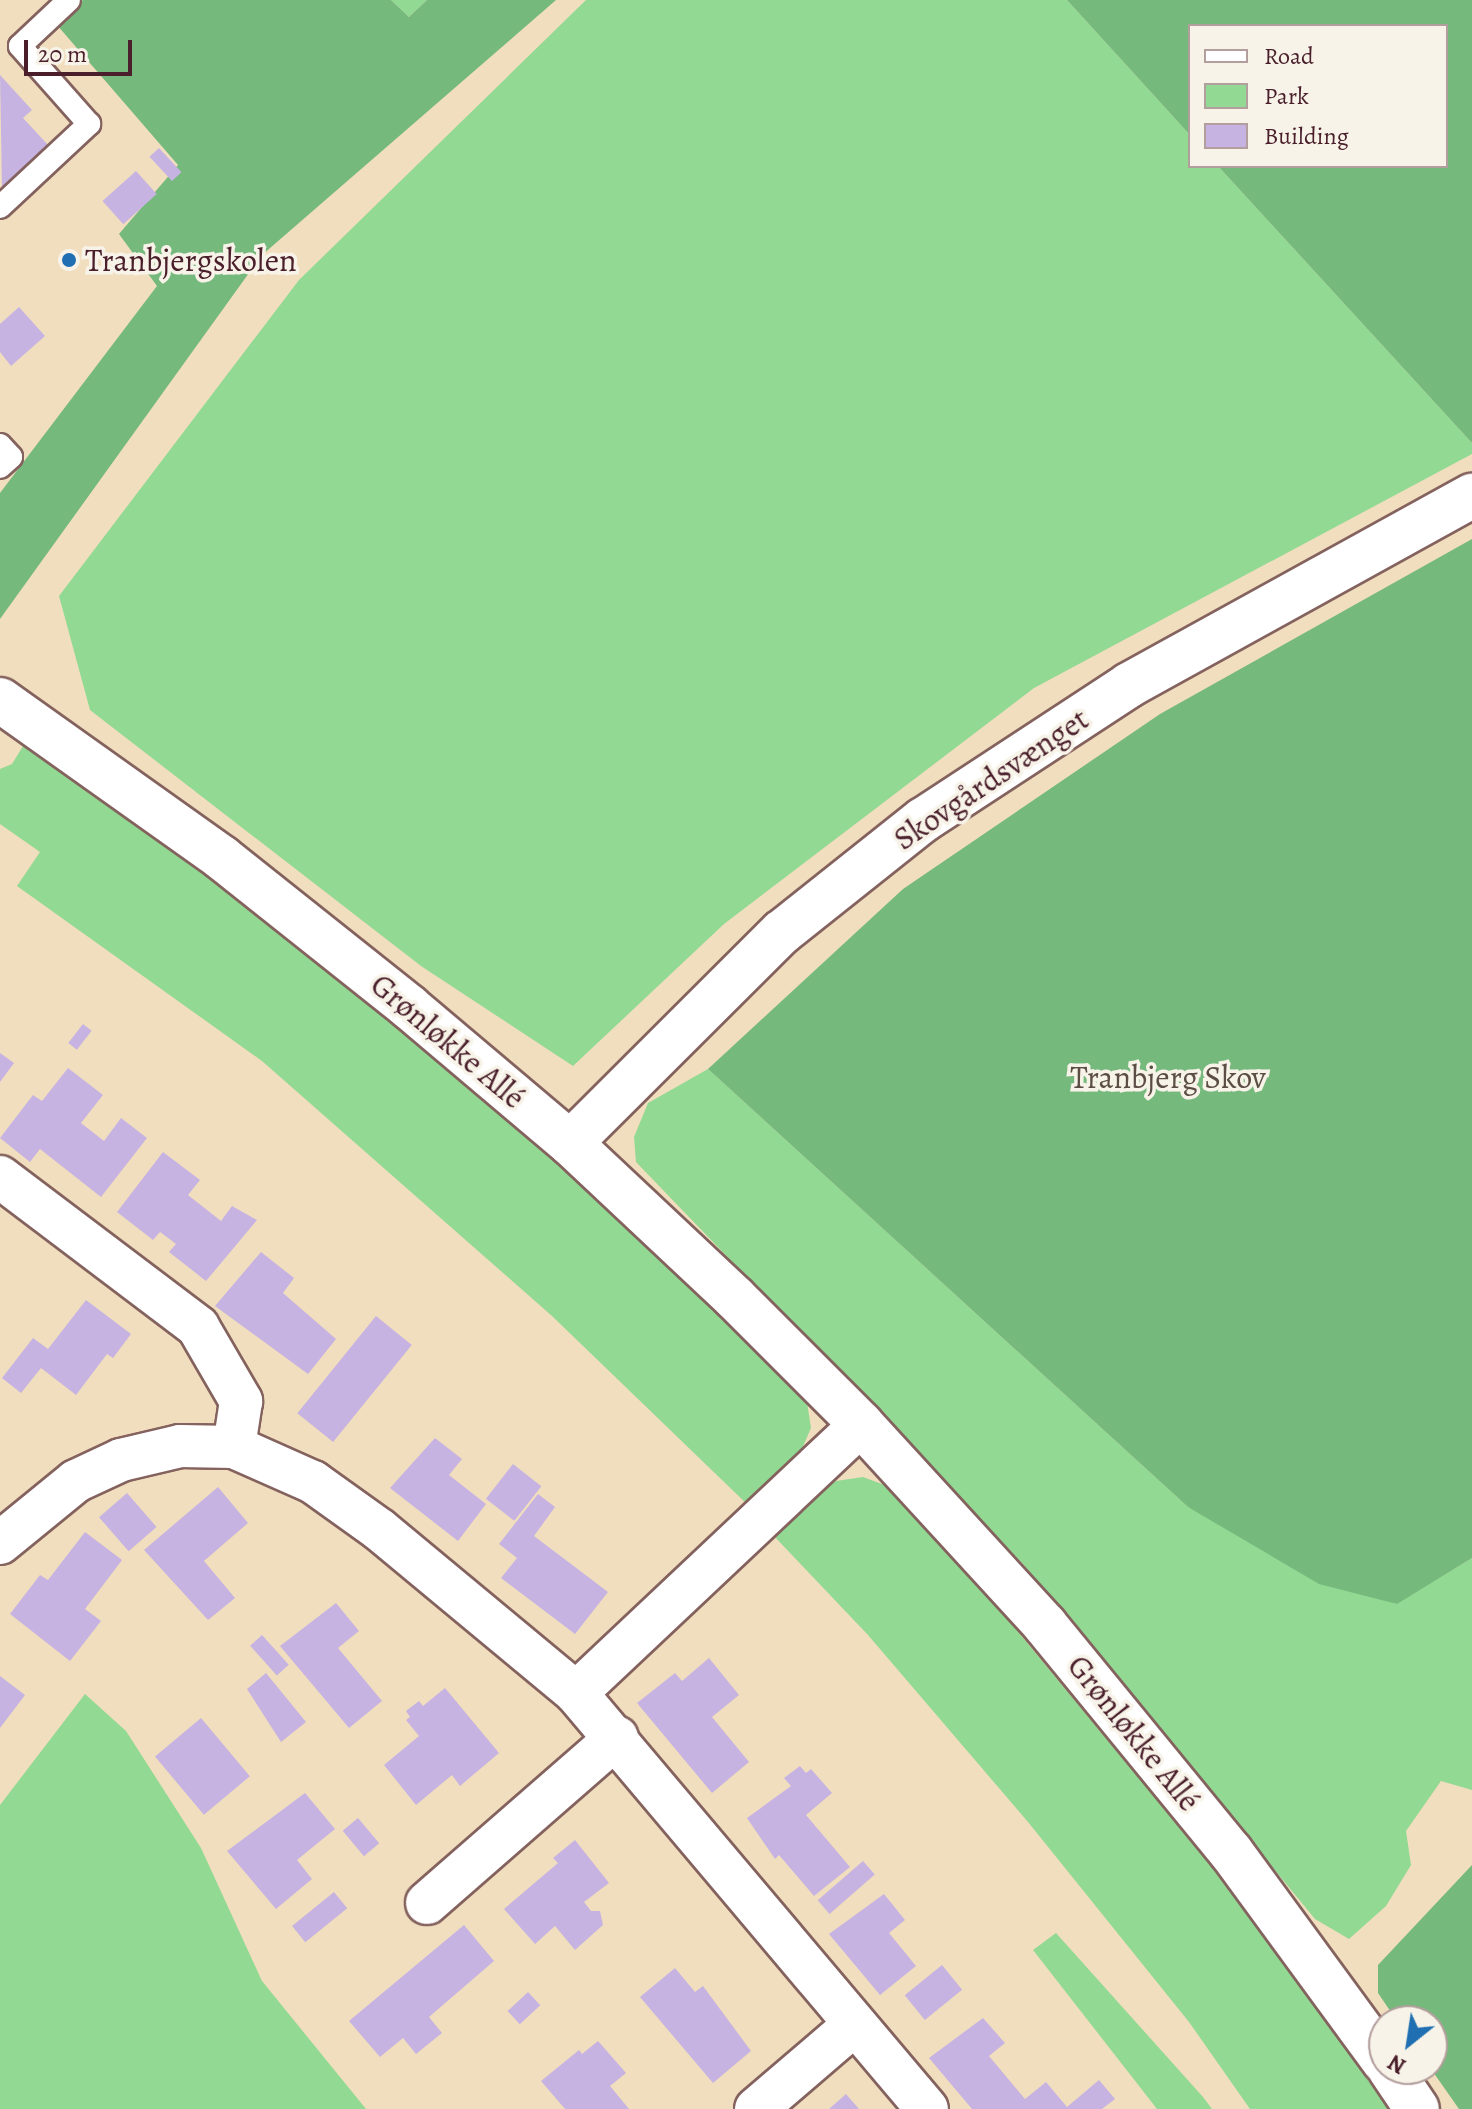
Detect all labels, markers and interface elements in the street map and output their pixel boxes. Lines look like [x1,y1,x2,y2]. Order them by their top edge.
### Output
scale bar [28,24,136,74]
legend [1188,24,1448,168]
text: 20 m [38,38,87,70]
text: Road [1264,40,1314,72]
text: Park [1264,80,1309,112]
text: Building [1264,120,1349,152]
place label: Tranbjergskolen [85,241,297,279]
marker: Tranbjergskolen [60,251,78,269]
street label: Skovgårdsvænget [886,700,1096,858]
street label: Grønløkke Allé [363,965,533,1117]
park label: Tranbjerg Skov [1070,1058,1266,1096]
street label: Grønløkke Allé [1059,1647,1209,1819]
north arrow [1368,2005,1448,2085]
text: N [1383,2047,1411,2081]

